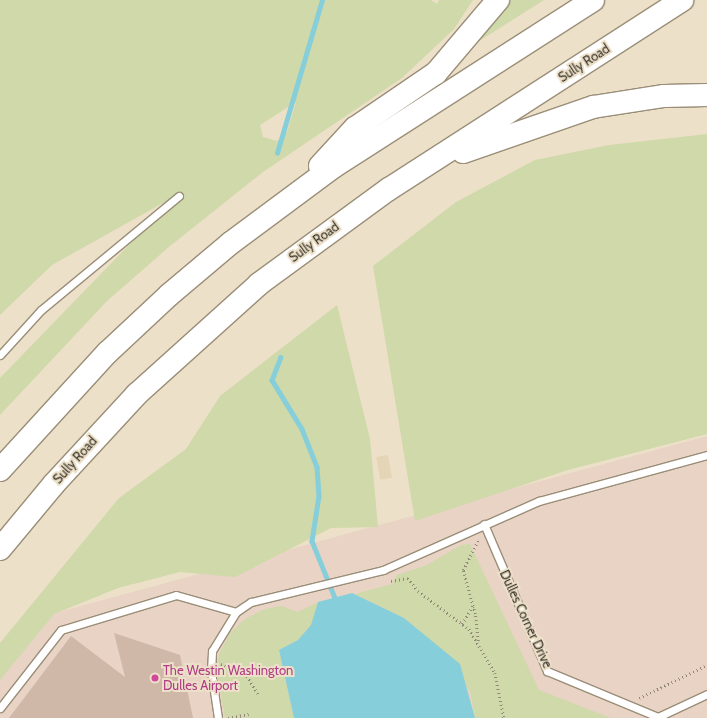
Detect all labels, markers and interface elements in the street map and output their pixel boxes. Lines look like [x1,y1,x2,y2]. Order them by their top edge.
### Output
street label: Sully Road [555,41,613,85]
street label: Sully Road [286,219,342,265]
street label: Sully Road [50,433,100,487]
street label: Dulles Corner Drive [496,567,556,671]
place label: The Westin Washington Dulles Airport [163,663,293,694]
marker: The Westin Washington Dulles Airport [150,673,160,683]

